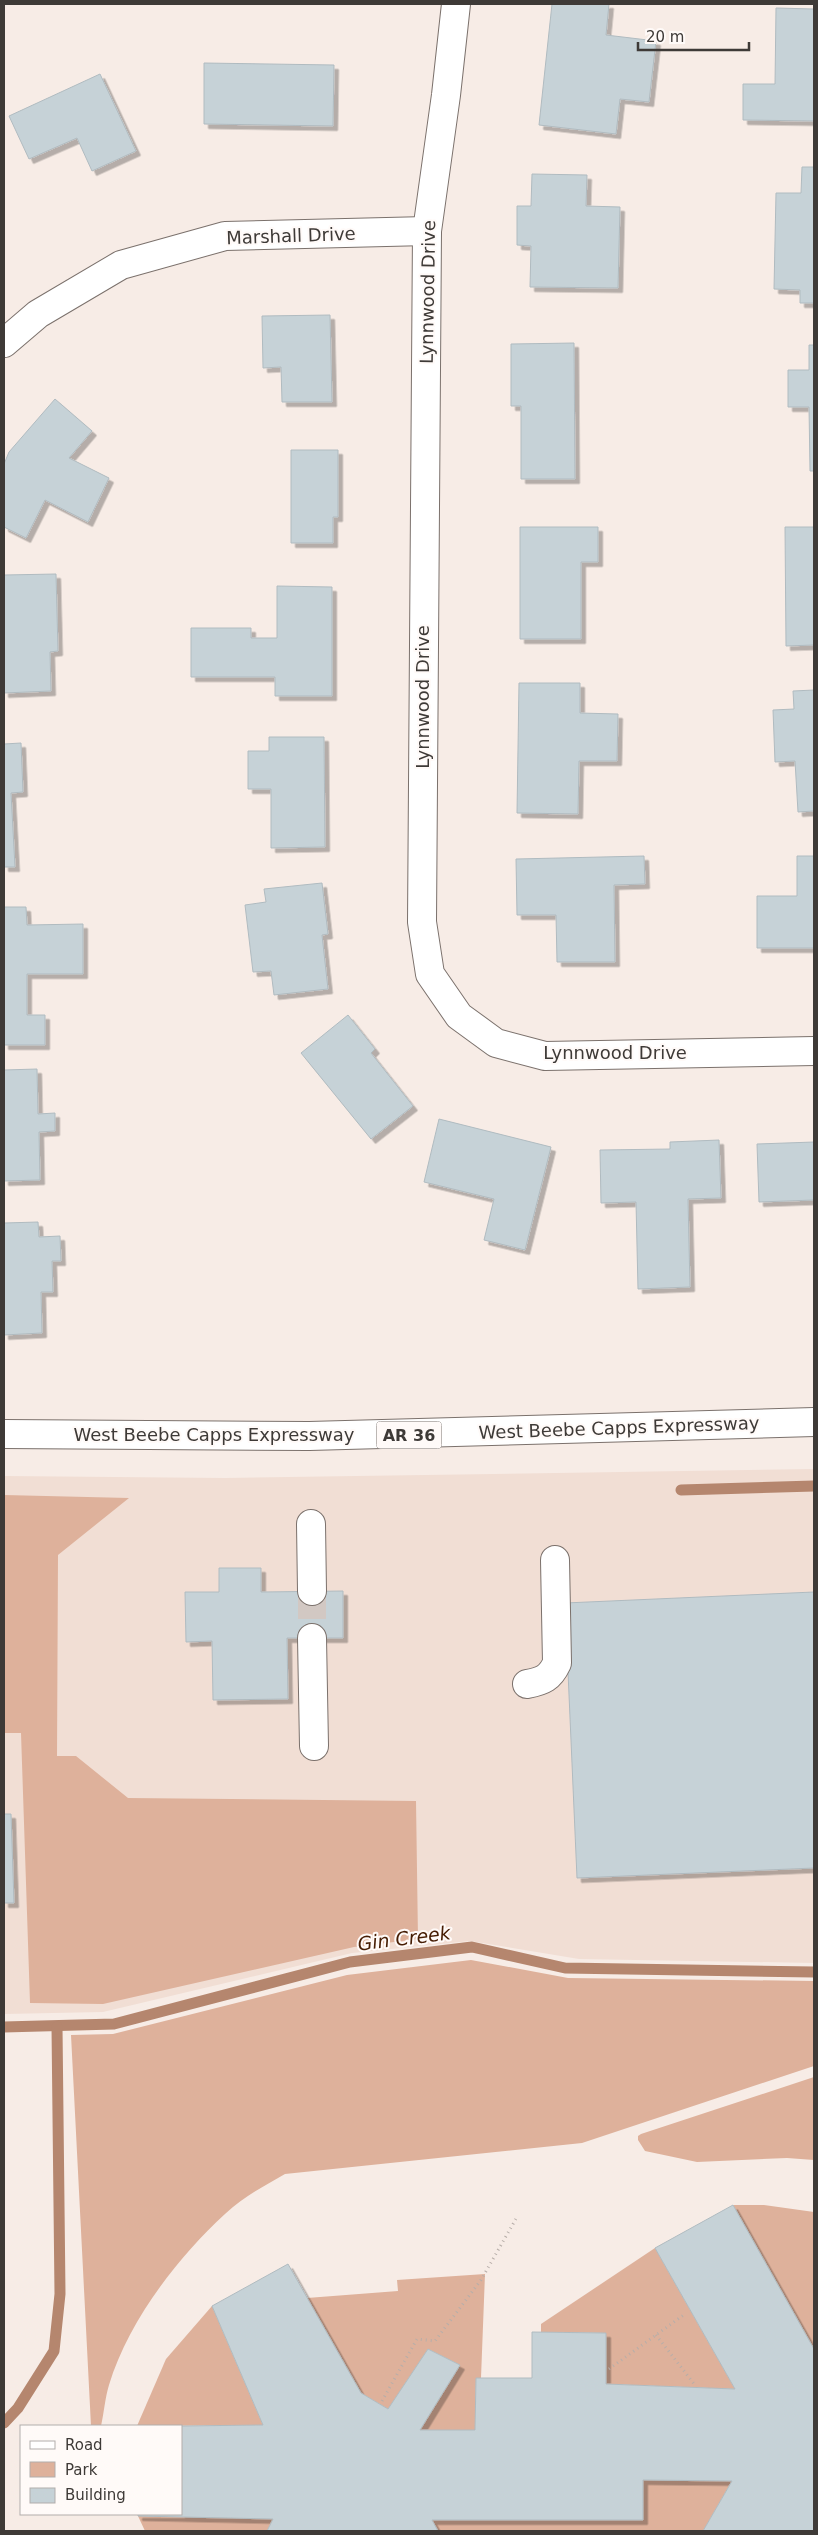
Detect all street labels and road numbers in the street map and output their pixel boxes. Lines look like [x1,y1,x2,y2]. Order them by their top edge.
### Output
street label: Lynnwood Drive [416,220,439,364]
street label: Marshall Drive [226,223,356,248]
street label: Lynnwood Drive [412,625,433,769]
street label: Lynnwood Drive [543,1042,687,1063]
street label: West Beebe Capps Expressway [478,1412,760,1443]
road number: AR 36 [376,1422,442,1448]
street label: West Beebe Capps Expressway [74,1424,355,1445]

